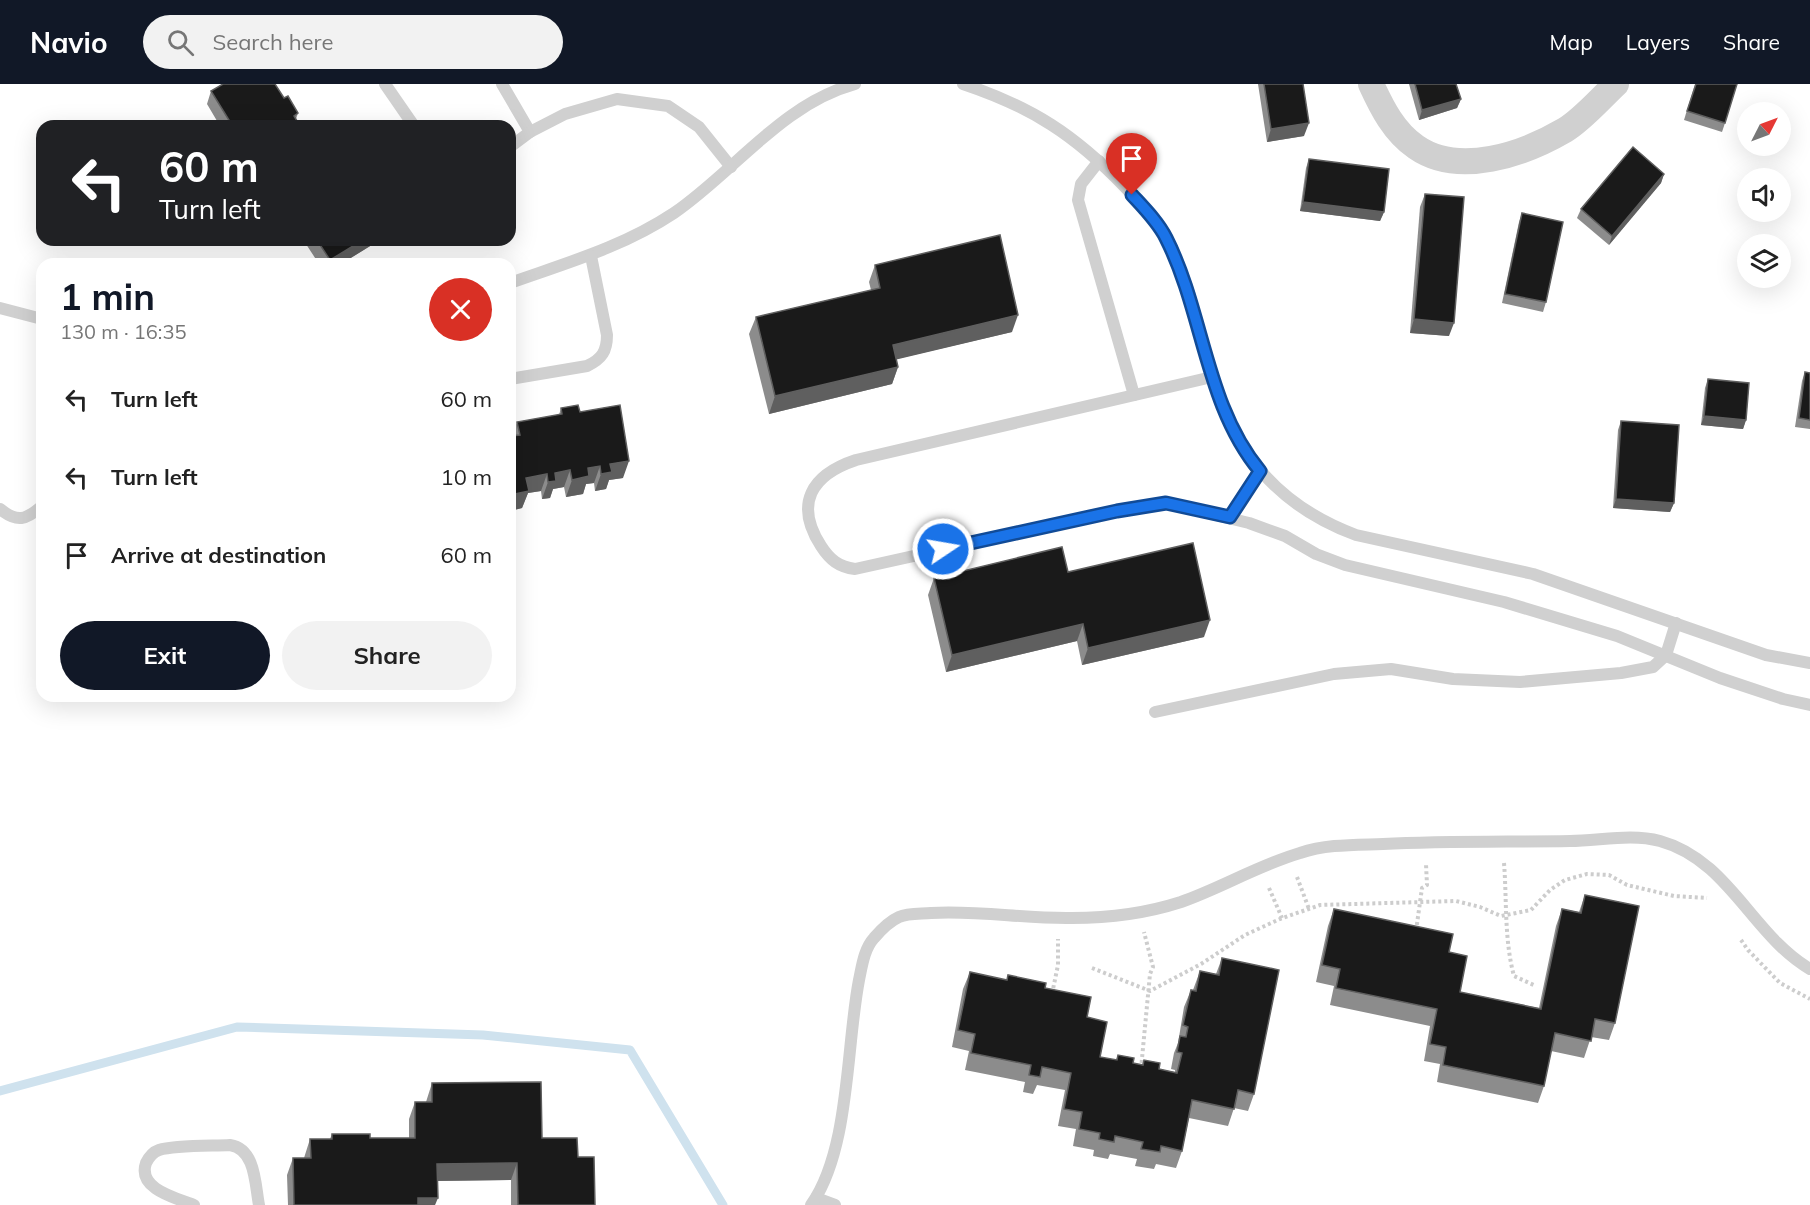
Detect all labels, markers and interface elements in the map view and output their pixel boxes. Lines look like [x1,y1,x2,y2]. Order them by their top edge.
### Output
search box [143,15,563,69]
text: Navio [30,25,107,60]
icon: search [164,26,197,59]
text: Search here [212,28,333,56]
text: Map [1550,29,1593,55]
text: Layers [1626,29,1690,55]
text: Share [1723,29,1780,55]
north arrow [1737,102,1791,156]
map controls [1737,102,1791,288]
pin [1106,133,1157,195]
text: 60 m [159,140,259,193]
icon: arrive [1115,142,1148,175]
icon: left [60,144,138,222]
button: sound [1737,168,1791,222]
text: Turn left [159,192,261,226]
button: layers [1737,234,1791,288]
text: 1 min [60,274,155,319]
button: close [429,278,492,341]
text: 130 m · 16:35 [60,319,186,344]
icon: left [60,383,93,416]
text: Turn left [111,385,198,413]
text: 60 m [441,385,492,413]
icon: left [60,461,93,494]
text: Turn left [111,463,198,491]
text: 10 m [441,463,492,491]
position arrow [911,517,975,581]
icon: arrive [60,539,93,572]
text: Arrive at destination [111,541,326,569]
text: 60 m [441,541,492,569]
button: Exit [60,621,270,690]
button: Share [282,621,492,690]

